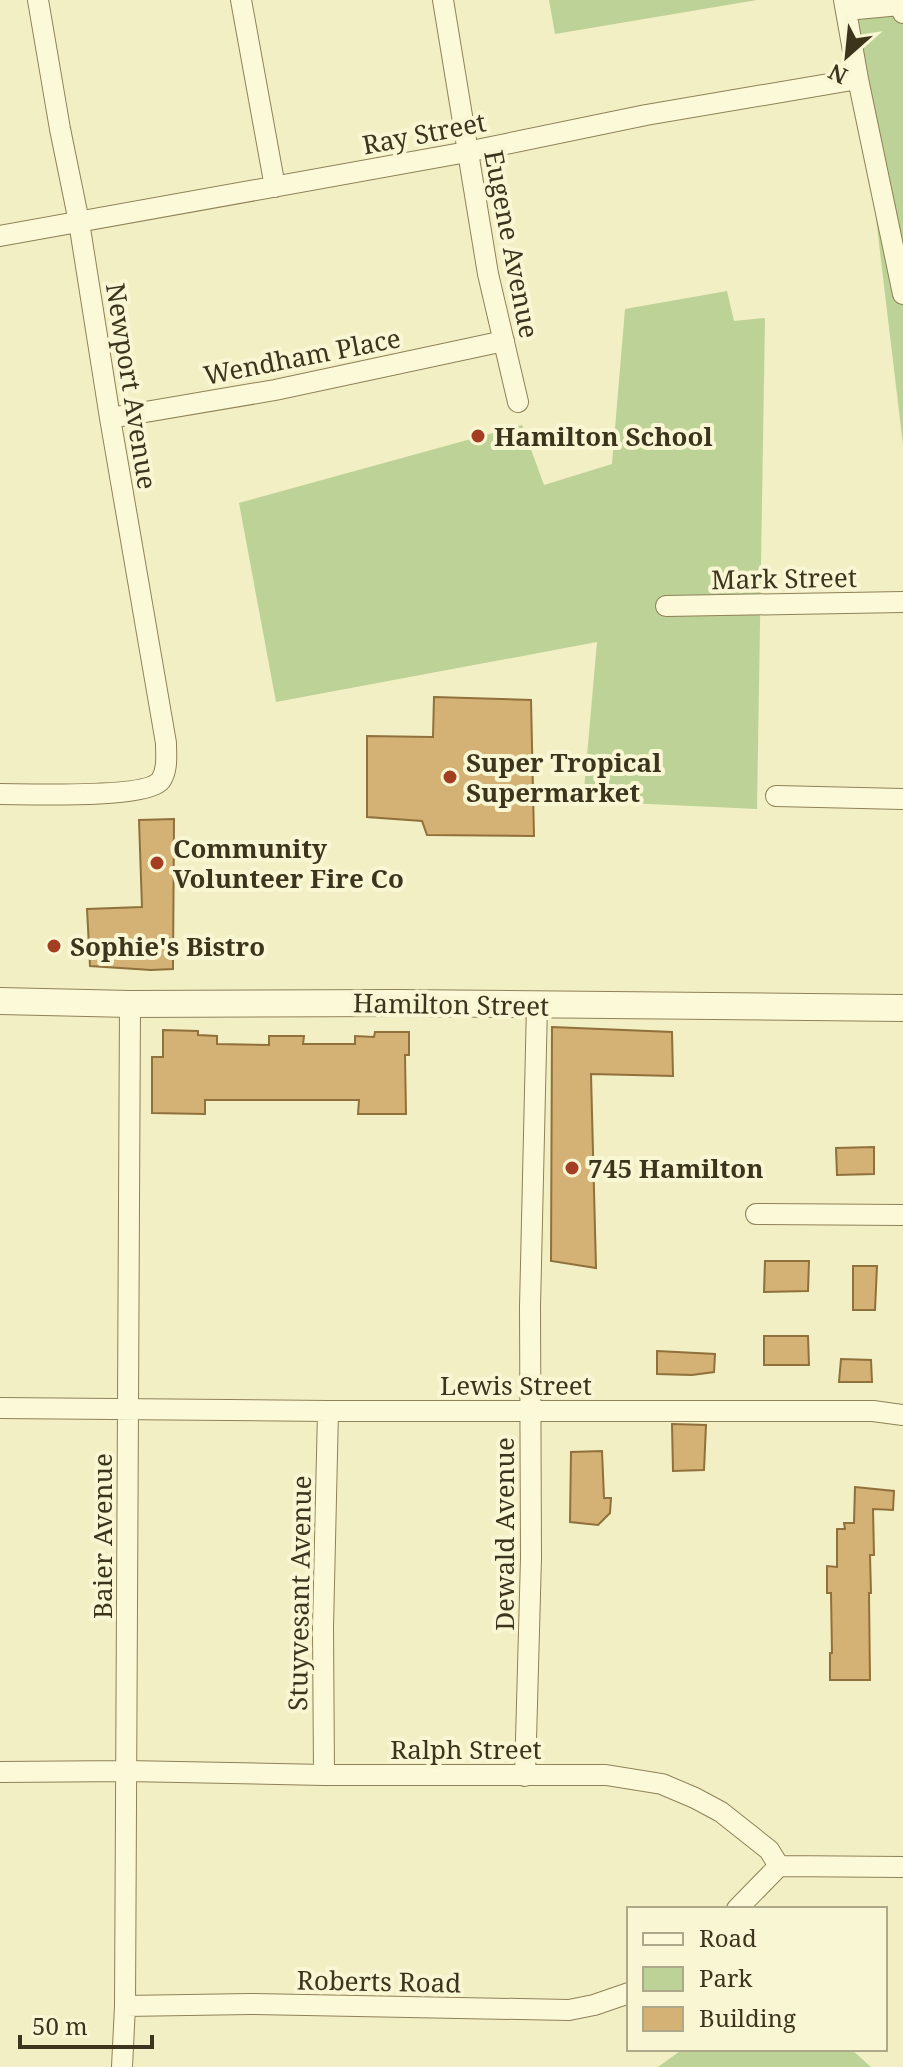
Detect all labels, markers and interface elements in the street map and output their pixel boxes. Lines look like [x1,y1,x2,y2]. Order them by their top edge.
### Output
north arrow [807,16,887,96]
text: N [823,57,852,92]
street label: Ray Street [359,103,489,163]
street label: Eugene Avenue [476,147,548,341]
street label: Newport Avenue [98,280,166,492]
street label: Wendham Place [200,319,404,393]
place label: Hamilton School [494,418,713,454]
marker: Hamilton School [469,427,487,445]
street label: Mark Street [711,559,857,597]
place label: Super Tropical Supermarket [466,744,661,810]
marker: Super Tropical Supermarket [441,768,459,786]
place label: Community Volunteer Fire Co [173,830,404,896]
marker: Community Volunteer Fire Co [148,854,166,872]
place label: Sophie's Bistro [70,928,265,964]
marker: Sophie's Bistro [45,937,63,955]
street label: Hamilton Street [352,984,550,1024]
place label: 745 Hamilton [588,1150,764,1186]
marker: 745 Hamilton [563,1159,581,1177]
street label: Lewis Street [440,1367,592,1403]
street label: Dewald Avenue [486,1437,522,1631]
street label: Baier Avenue [84,1453,120,1619]
street label: Stuyvesant Avenue [279,1475,319,1711]
street label: Ralph Street [390,1731,542,1767]
legend [627,1907,887,2051]
text: Road [699,1921,757,1954]
text: Park [699,1961,753,1994]
street label: Roberts Road [296,1962,462,2000]
scale bar [20,1999,152,2049]
text: Building [699,2001,796,2034]
text: 50 m [32,2009,88,2042]

